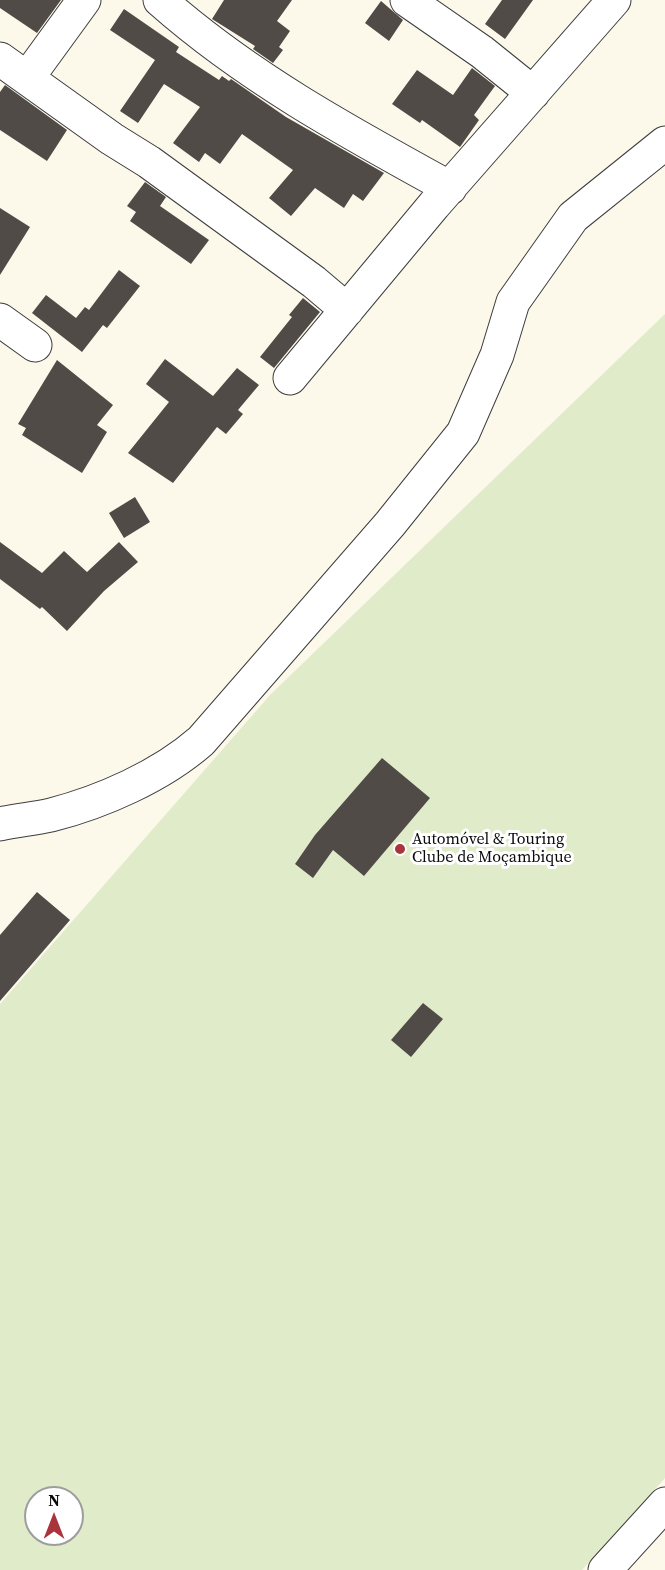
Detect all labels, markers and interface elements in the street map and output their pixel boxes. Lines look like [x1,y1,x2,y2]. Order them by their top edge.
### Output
place label: Automóvel & Touring Clube de Moçambique [412,830,572,868]
marker: Automóvel & Touring Clube de Moçambique [393,842,407,856]
north arrow [24,1486,84,1546]
text: N [48,1489,60,1511]

